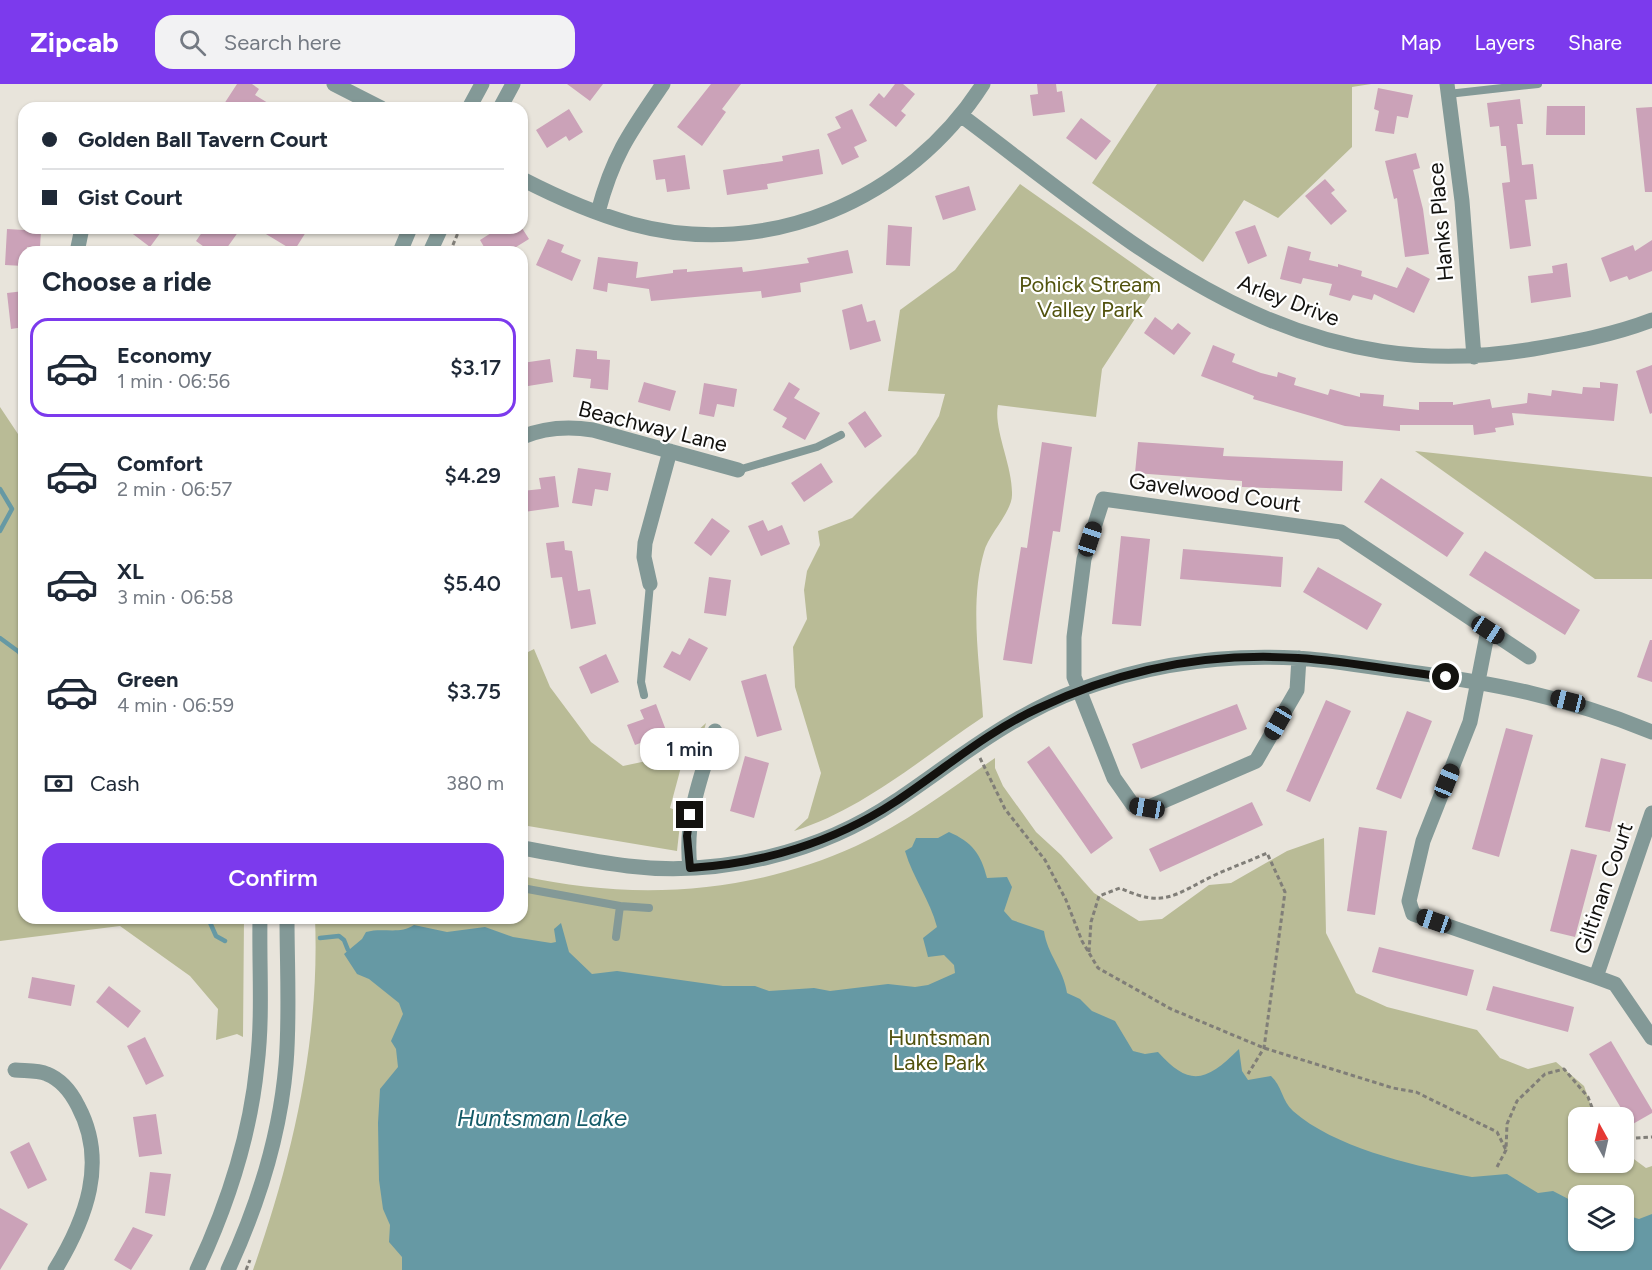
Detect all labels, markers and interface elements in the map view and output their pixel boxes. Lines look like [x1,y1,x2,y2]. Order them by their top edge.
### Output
search box [155,15,575,69]
text: Zipcab [30,25,119,59]
icon: search [176,26,209,59]
text: Search here [224,29,341,56]
text: Map [1401,30,1441,55]
text: Layers [1474,30,1535,55]
text: Share [1568,30,1622,55]
text: Golden Ball Tavern Court [78,126,328,153]
street label: Hanks Place [1422,161,1459,282]
text: Gist Court [78,184,183,211]
text: Choose a ride [42,265,211,298]
street label: Arley Drive [1234,269,1344,332]
park label: Pohick Stream Valley Park [1019,271,1161,323]
icon: car [45,341,99,395]
text: Economy [117,342,212,369]
text: $3.17 [450,354,501,381]
text: 1 min · 06:56 [117,369,230,393]
street label: Beachway Lane [576,395,730,458]
icon: car [45,449,99,503]
text: Comfort [117,450,203,477]
text: $4.29 [445,462,501,489]
street label: Gavelwood Court [1127,467,1303,518]
text: 2 min · 06:57 [117,477,232,501]
car [1076,519,1104,559]
icon: car [45,557,99,611]
text: XL [117,558,144,585]
text: $5.40 [443,570,501,597]
text: 3 min · 06:58 [117,585,234,609]
car [1468,613,1508,647]
route start [1432,663,1459,690]
icon: car [45,665,99,719]
text: Green [117,666,179,693]
text: $3.75 [447,678,501,705]
car [1548,688,1588,714]
text: 4 min · 06:59 [117,693,234,717]
car [1261,703,1295,743]
callout: 1 min [640,728,740,770]
text: 1 min [666,737,713,761]
car [1432,761,1462,801]
icon: cash [42,767,75,800]
text: Cash [90,770,140,797]
text: 380 m [446,771,504,795]
car [1128,796,1166,820]
route end [676,801,703,828]
street label: Giltinan Court [1568,819,1639,958]
button: Confirm [42,843,504,912]
car [1414,907,1454,935]
park label: Huntsman Lake Park [888,1024,990,1076]
water label: Huntsman Lake [457,1103,627,1132]
north arrow [1568,1107,1634,1173]
map controls [1568,1107,1634,1251]
button: layers [1568,1185,1634,1251]

